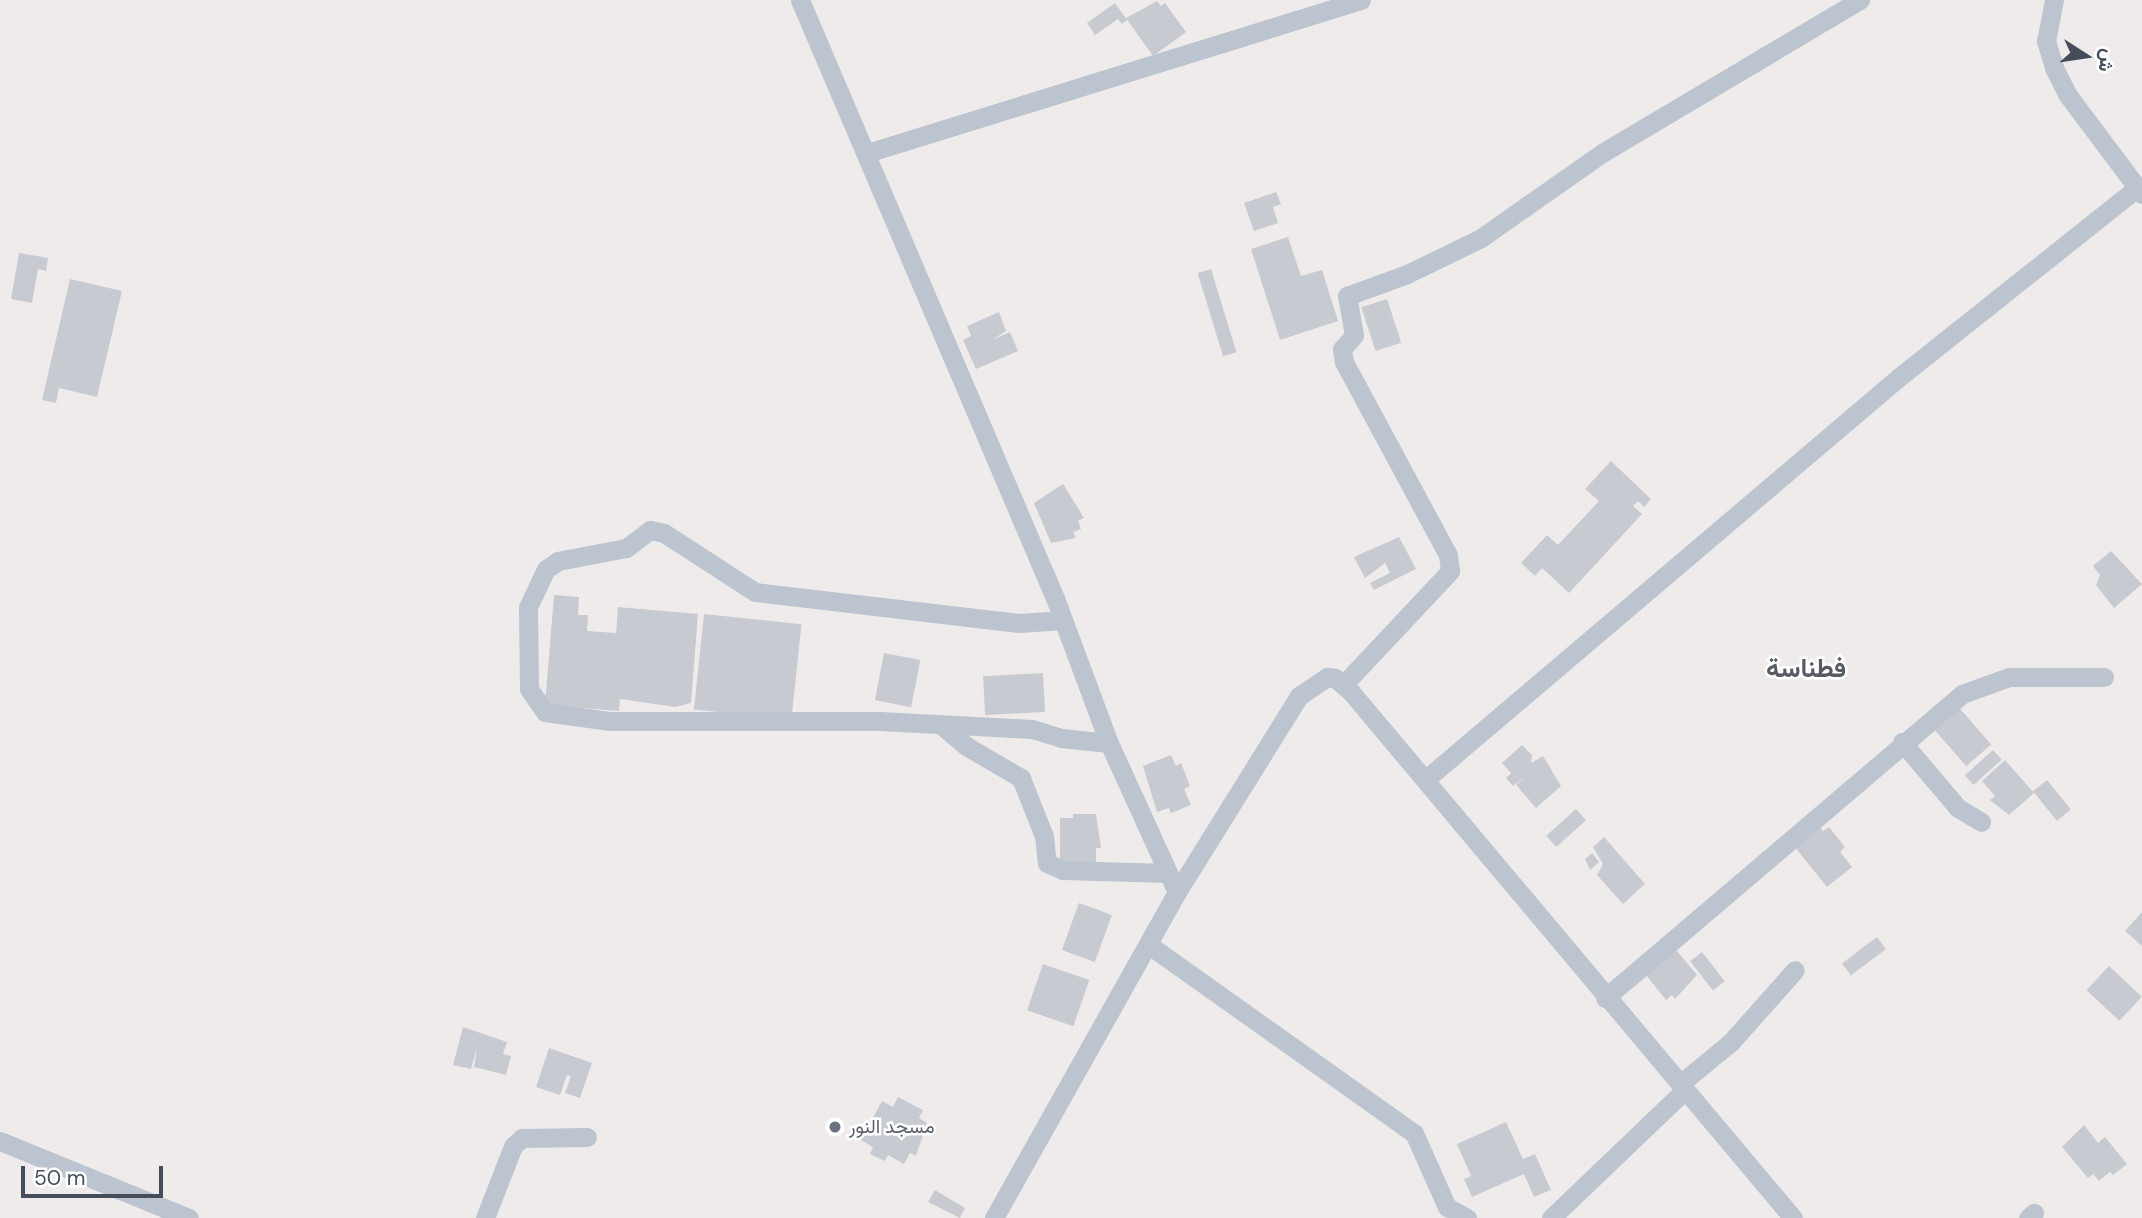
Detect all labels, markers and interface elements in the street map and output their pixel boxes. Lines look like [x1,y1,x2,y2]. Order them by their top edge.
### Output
north arrow [2051,21,2121,91]
text: ش [2092,47,2122,74]
district label: فطناسة [1766,653,1846,685]
place label: مسجد النور [849,1116,935,1138]
marker: مسجد النور [827,1119,843,1135]
scale bar [24,1152,166,1196]
text: 50 m [34,1164,85,1192]

